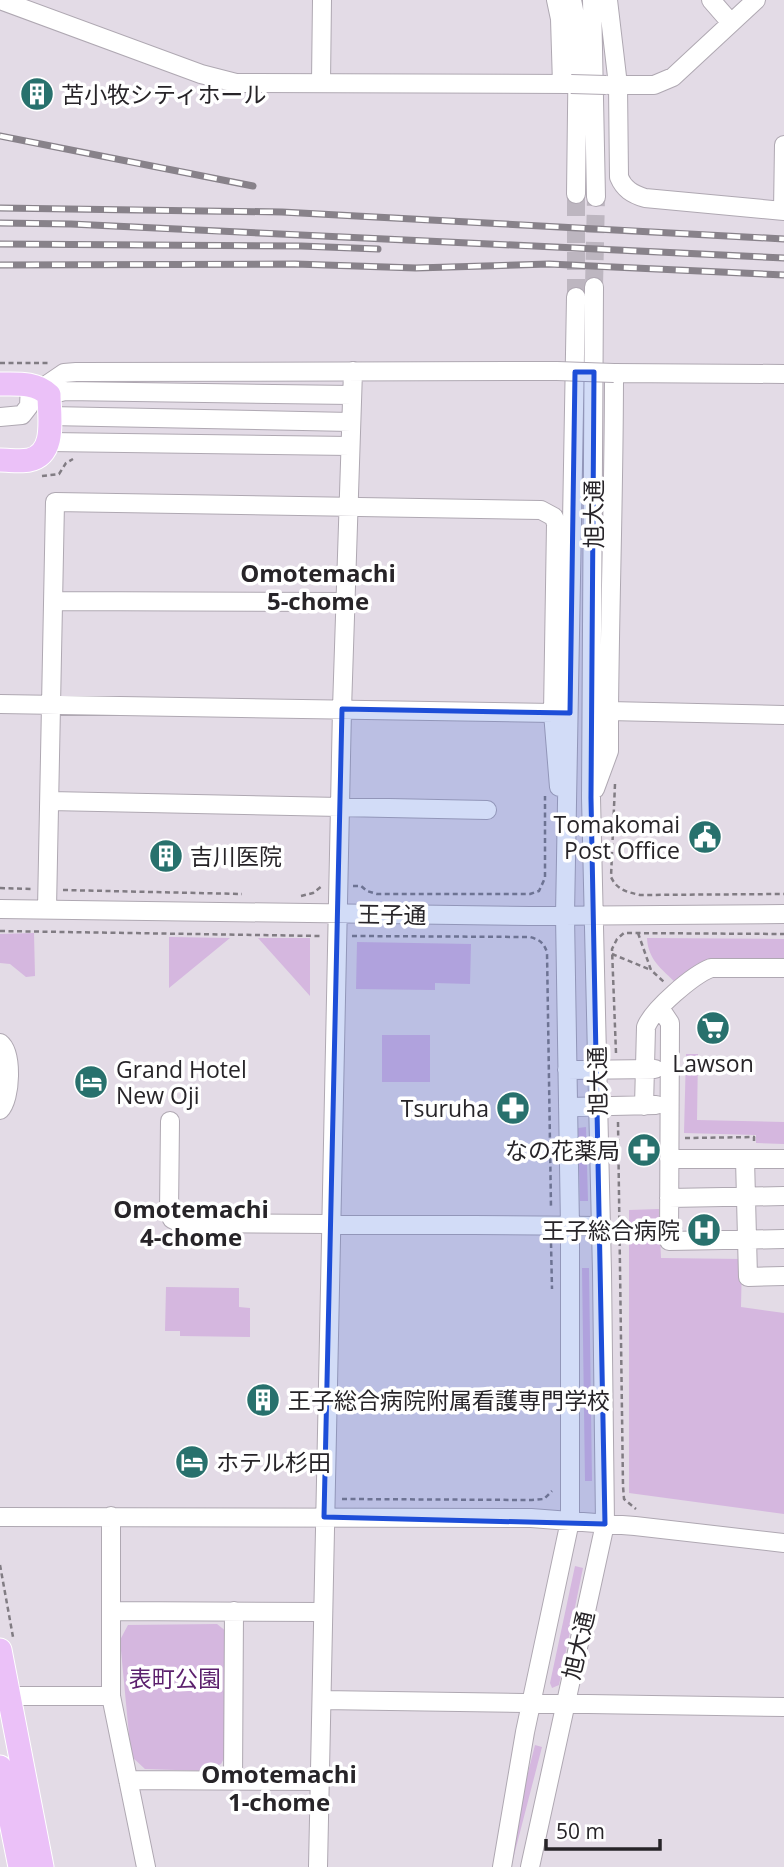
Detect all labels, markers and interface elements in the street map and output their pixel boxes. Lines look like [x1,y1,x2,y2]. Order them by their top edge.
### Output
building icon: 苫小牧シティホール [18,75,56,113]
place label: 苫小牧シティホール [61,78,267,110]
street label: 旭大通 [577,480,609,549]
district label: Omotemachi 5-chome [240,556,396,617]
place label: Tomakomai Post Office [554,808,680,866]
public building icon: Tomakomai Post Office [686,818,724,856]
building icon: 吉川医院 [147,837,185,875]
place label: 吉川医院 [190,840,282,872]
street label: 王子通 [357,897,427,931]
supermarket icon: Lawson [694,1009,732,1047]
street label: 旭大通 [580,1046,614,1116]
place label: Lawson [672,1047,754,1079]
place label: Grand Hotel New Oji [116,1053,247,1111]
hotel icon: Grand Hotel New Oji [72,1063,110,1101]
pharmacy icon: Tsuruha [494,1089,532,1127]
place label: Tsuruha [401,1092,489,1124]
pharmacy icon: なの花薬局 [625,1131,663,1169]
place label: なの花薬局 [505,1134,620,1166]
district label: Omotemachi 4-chome [113,1192,269,1253]
hospital icon: 王子総合病院 [685,1211,723,1249]
place label: 王子総合病院 [542,1214,680,1246]
building icon: 王子総合病院附属看護専門学校 [244,1381,282,1419]
place label: 王子総合病院附属看護専門学校 [288,1384,610,1416]
hotel icon: ホテル杉田 [173,1443,211,1481]
place label: ホテル杉田 [216,1446,331,1478]
street label: 旭大通 [555,1608,601,1682]
park label: 表町公園 [129,1662,221,1694]
district label: Omotemachi 1-chome [201,1757,357,1818]
scale bar [546,1808,660,1852]
text: 50 m [556,1817,605,1845]

